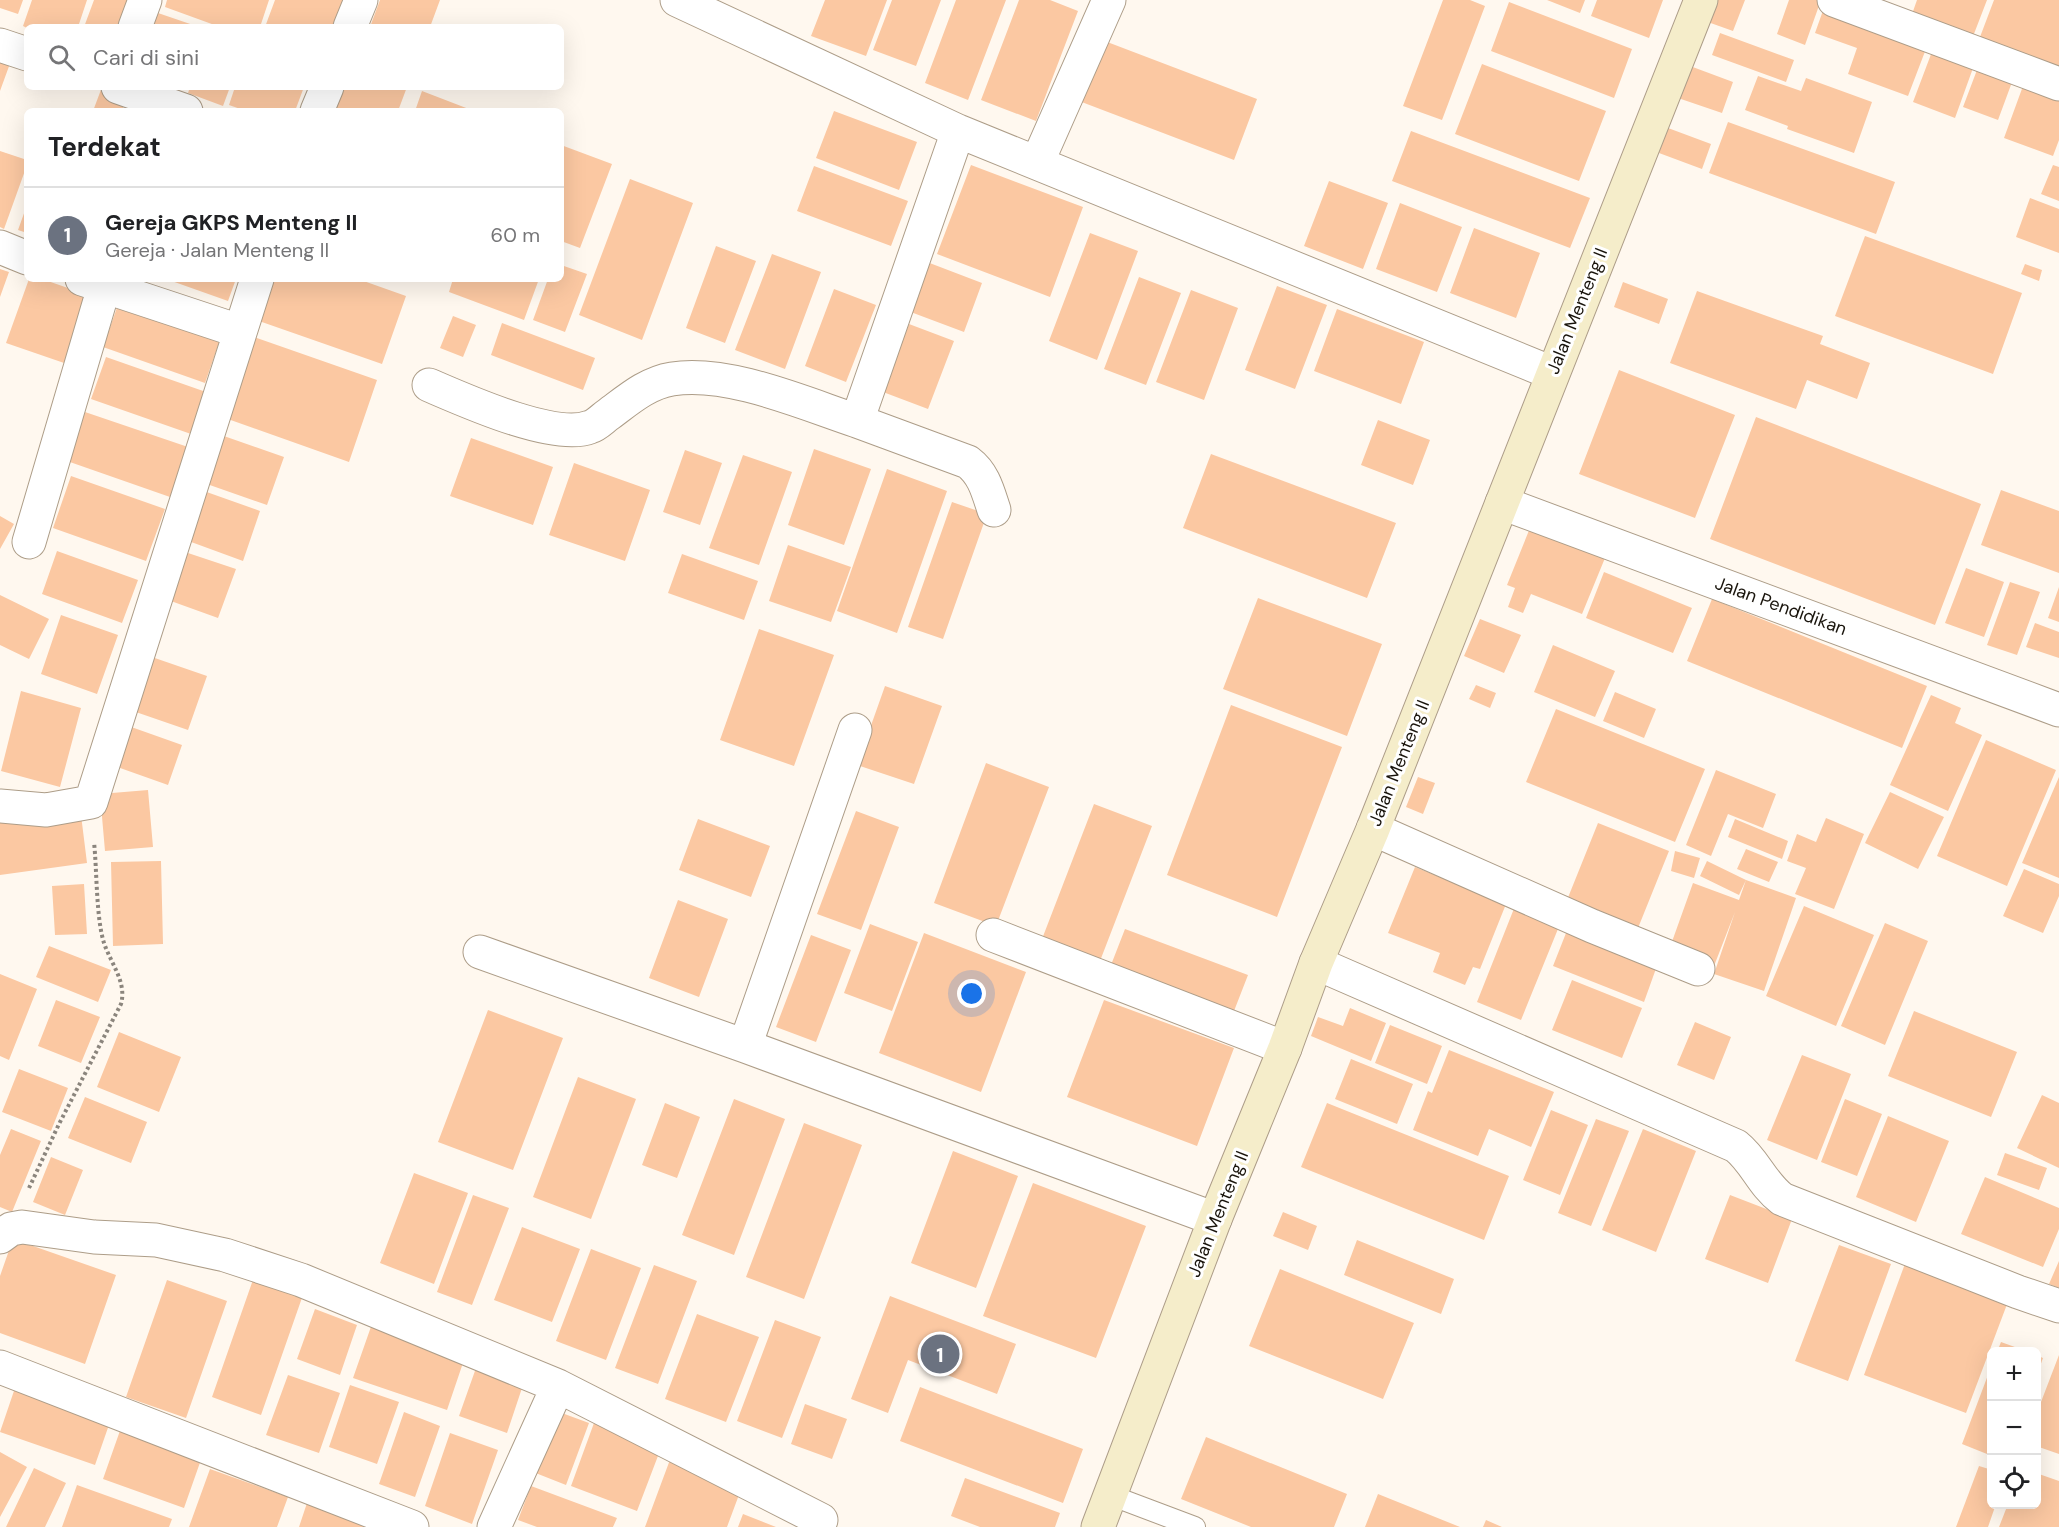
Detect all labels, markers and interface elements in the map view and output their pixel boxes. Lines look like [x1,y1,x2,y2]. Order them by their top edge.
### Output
search box [24,24,564,90]
icon: search [45,41,78,74]
text: Cari di sini [93,43,199,72]
text: Terdekat [48,130,161,164]
text: Gereja GKPS Menteng ll [105,208,357,237]
text: 1 [64,222,71,248]
text: 60 m [491,222,540,248]
text: Gereja · Jalan Menteng II [105,237,329,263]
street label: Jalan Menteng II [1541,244,1613,378]
street label: Jalan Pendidikan [1712,571,1850,641]
street label: Jalan Menteng II [1363,696,1435,830]
your location [957,979,986,1008]
street label: Jalan Menteng II [1182,1147,1254,1281]
pin: 1 [920,1332,960,1376]
map controls [1987,1347,2041,1509]
button: + [1987,1347,2041,1401]
button: − [1987,1401,2041,1455]
button: locate [1987,1455,2041,1509]

